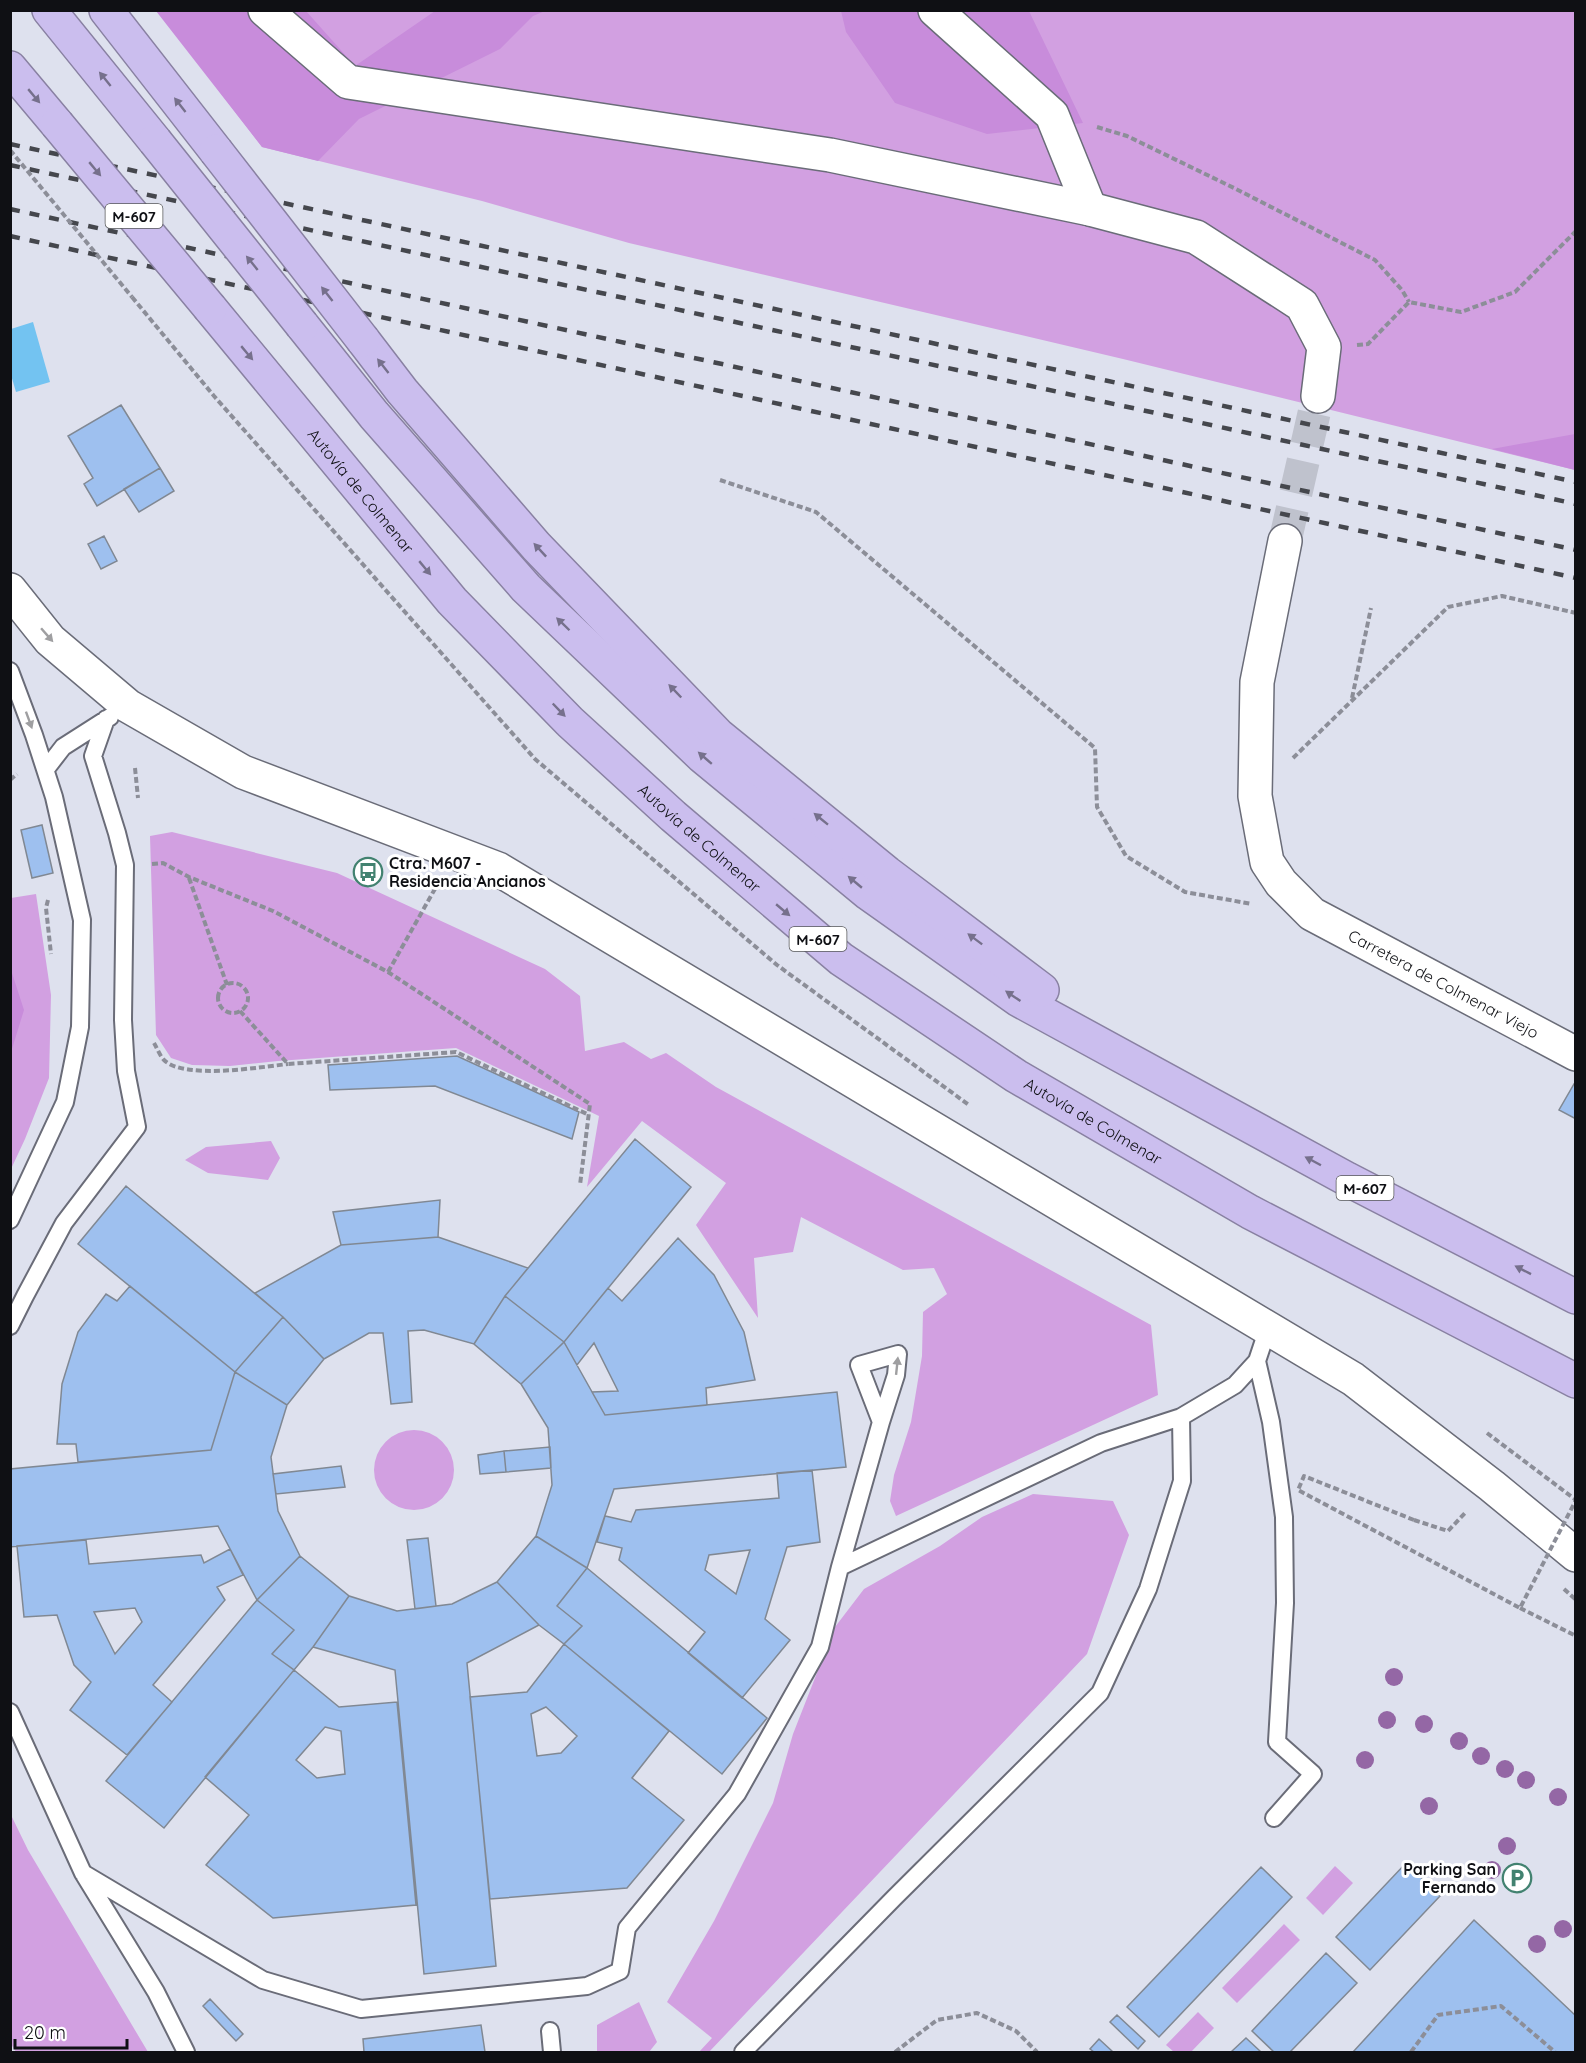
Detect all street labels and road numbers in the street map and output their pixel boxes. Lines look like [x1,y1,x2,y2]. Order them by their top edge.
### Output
road number: M-607 [106,204,162,228]
street label: Autovía de Colmenar [304,424,418,557]
street label: Autovía de Colmenar [634,779,765,897]
street label: Carretera de Colmenar Viejo [1345,925,1542,1043]
road number: M-607 [790,927,846,951]
street label: Autovía de Colmenar [1021,1073,1166,1169]
road number: M-607 [1336,1176,1394,1200]

